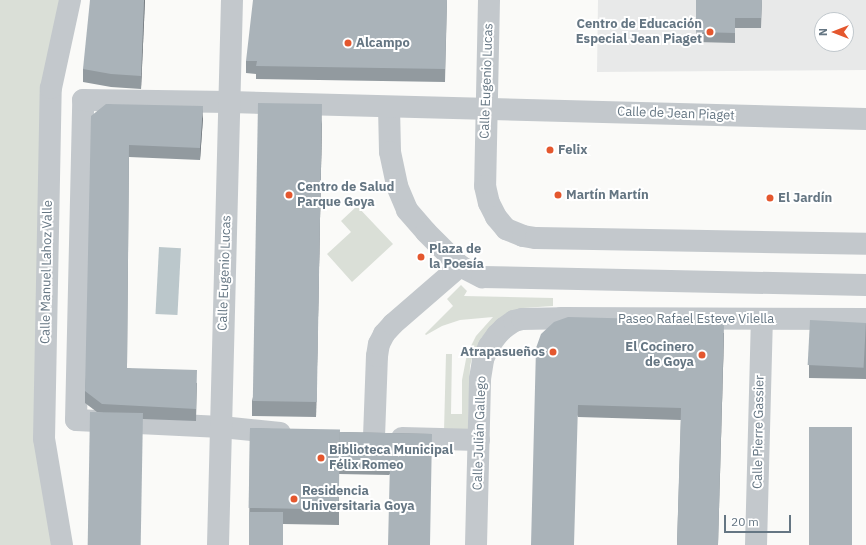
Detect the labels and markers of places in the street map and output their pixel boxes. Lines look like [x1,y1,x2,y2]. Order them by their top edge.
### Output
place label: Centro de Educación Especial Jean Piaget [576,17,702,48]
marker: Centro de Educación Especial Jean Piaget [705,27,715,37]
place label: Alcampo [356,35,410,51]
marker: Alcampo [343,38,353,48]
place label: Felix [558,142,587,158]
marker: Felix [545,145,555,155]
place label: Centro de Salud Parque Goya [297,180,394,211]
place label: Martín Martín [566,187,649,203]
marker: Centro de Salud Parque Goya [284,190,294,200]
marker: Martín Martín [553,190,563,200]
place label: El Jardín [778,190,832,206]
marker: El Jardín [765,193,775,203]
place label: Plaza de la Poesía [429,242,484,273]
marker: Plaza de la Poesía [416,252,426,262]
place label: El Cocinero de Goya [625,340,694,371]
place label: Atrapasueños [460,344,545,360]
marker: Atrapasueños [548,347,558,357]
marker: El Cocinero de Goya [697,350,707,360]
place label: Biblioteca Municipal Félix Romeo [329,443,453,474]
marker: Biblioteca Municipal Félix Romeo [316,453,326,463]
place label: Residencia Universitaria Goya [302,484,415,515]
marker: Residencia Universitaria Goya [289,494,299,504]

